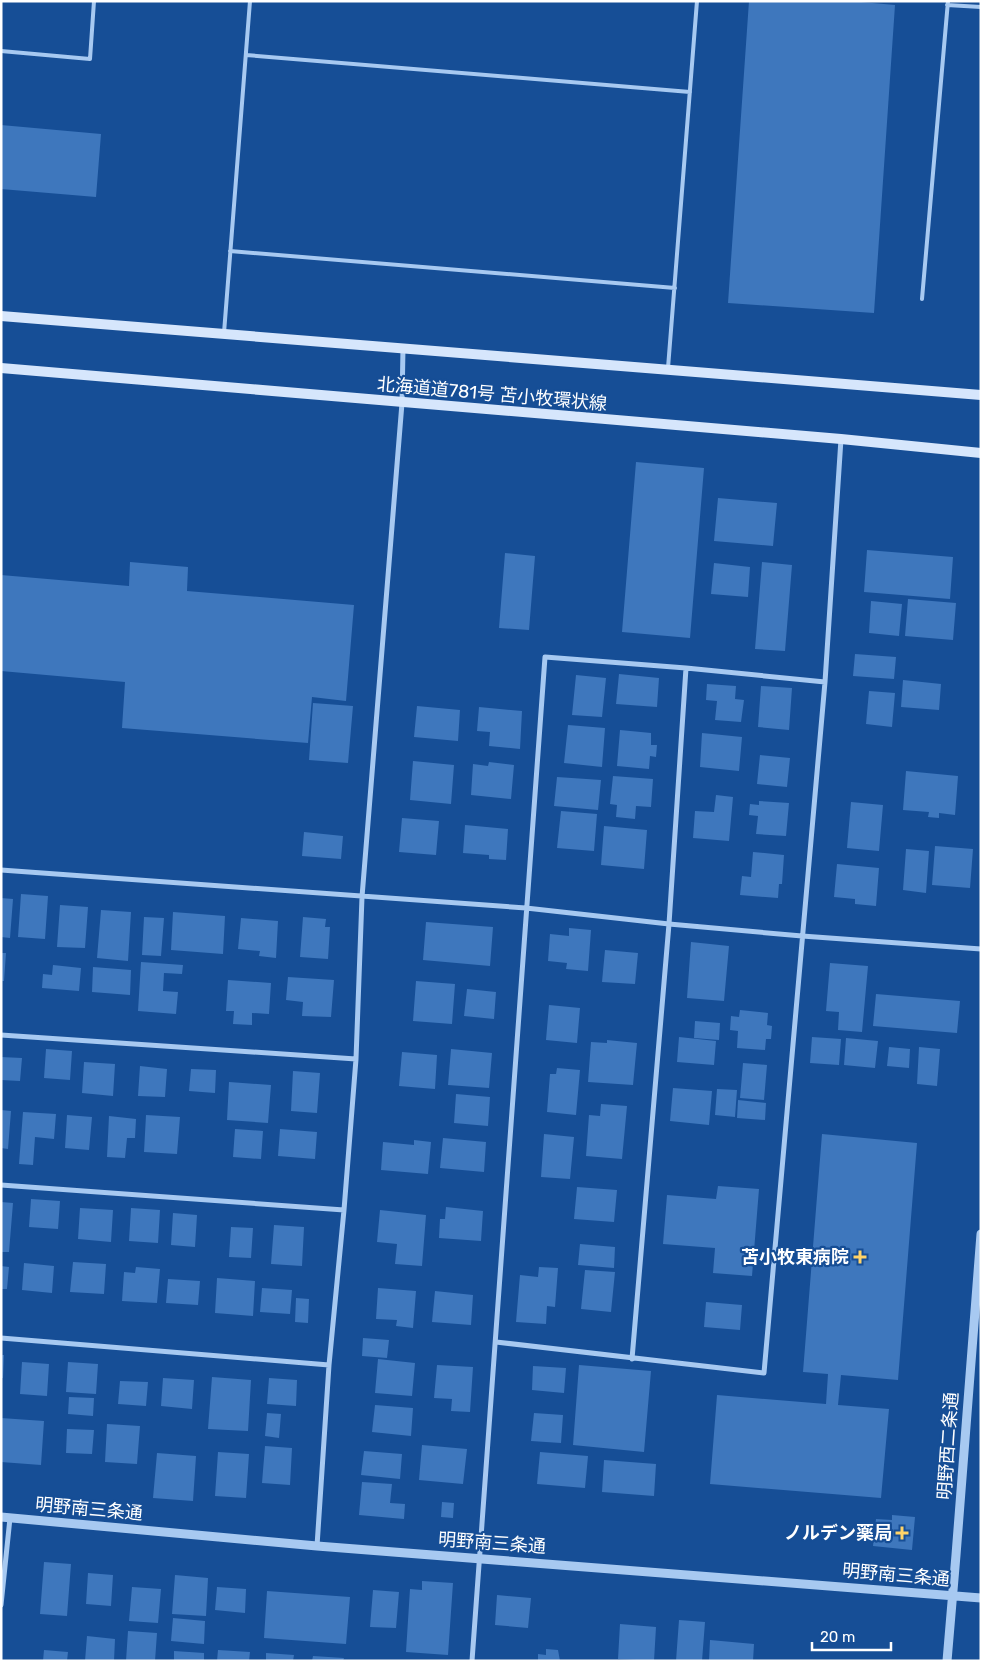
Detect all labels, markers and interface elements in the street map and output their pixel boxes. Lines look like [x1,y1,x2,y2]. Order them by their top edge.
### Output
street label: 北海道道781号 苫小牧環状線 [376,373,608,415]
place label: 苫小牧東病院 [741,1246,849,1268]
marker: 苫小牧東病院 [853,1250,867,1264]
street label: 明野西二条通 [933,1391,963,1501]
street label: 明野南三条通 [34,1493,144,1525]
place label: ノルデン薬局 [784,1522,892,1544]
marker: ノルデン薬局 [896,1527,908,1539]
street label: 明野南三条通 [437,1528,547,1558]
street label: 明野南三条通 [841,1559,951,1591]
scale bar [812,1620,891,1652]
text: 20 m [820,1628,855,1646]

